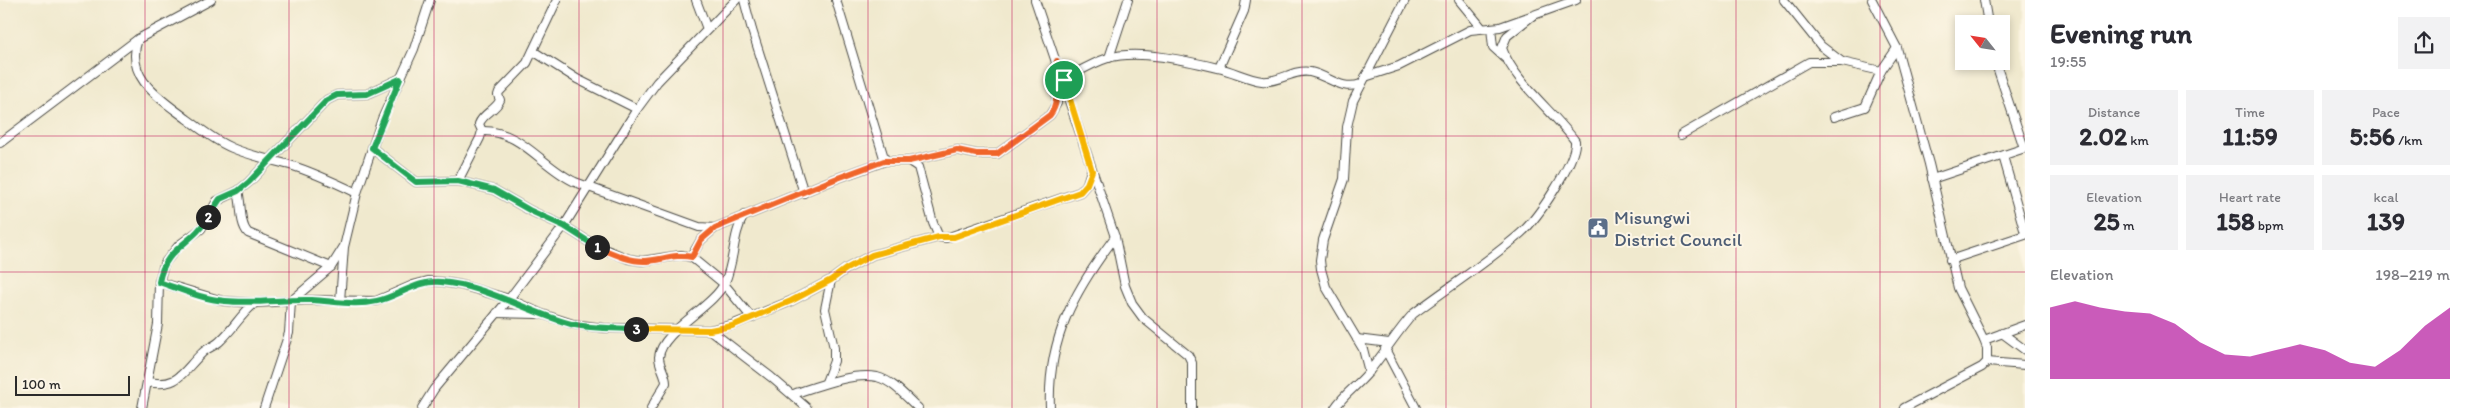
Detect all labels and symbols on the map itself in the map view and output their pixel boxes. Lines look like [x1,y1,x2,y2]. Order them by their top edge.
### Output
north arrow [1955,15,2010,70]
pin [1043,59,1085,101]
pin: 2 [196,204,220,230]
place label: Misungwi District Council [1614,206,1743,251]
public building icon: Misungwi District Council [1586,216,1610,240]
pin: 1 [584,234,610,260]
pin: 3 [624,316,648,342]
scale bar [15,373,130,396]

